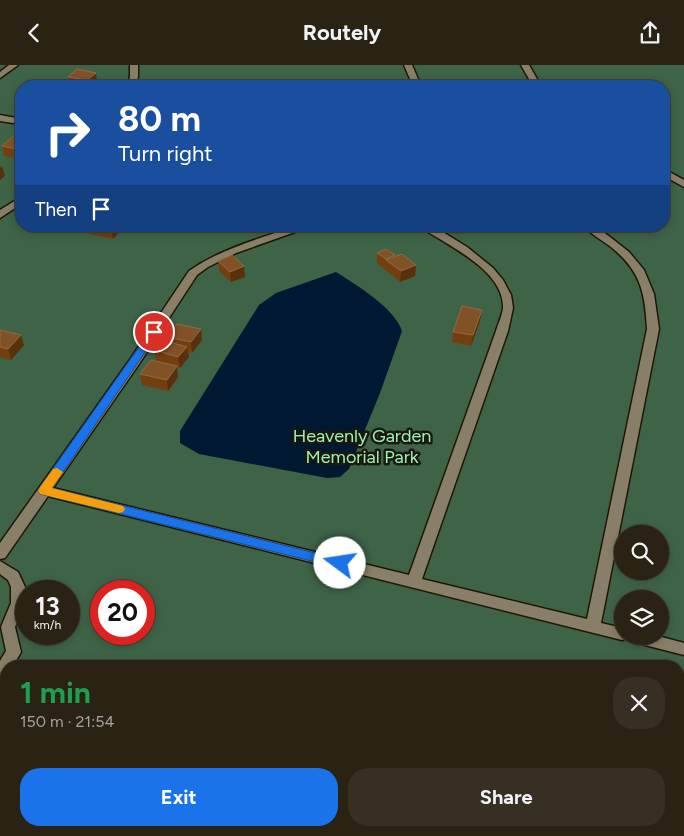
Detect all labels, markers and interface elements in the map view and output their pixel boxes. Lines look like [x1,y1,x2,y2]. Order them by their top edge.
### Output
icon: back [20,19,48,47]
text: Routely [303,19,381,46]
icon: share [636,19,664,47]
text: 80 m [118,98,201,140]
icon: right [35,100,100,165]
text: Turn right [118,140,213,167]
icon: arrive [87,195,115,223]
text: Then [35,198,77,221]
pin [133,311,175,353]
icon: arrive [140,318,168,346]
park label: Heavenly Garden Memorial Park [293,425,431,468]
map controls [614,525,669,645]
button: search [614,525,669,580]
position arrow [313,536,365,588]
speed limit sign: 20 [90,580,155,645]
button: layers [614,590,669,645]
text: 13 [35,591,60,621]
text: km/h [34,618,61,632]
text: 1 min [20,674,91,711]
button: close [613,677,665,729]
text: 150 m · 21:54 [20,712,114,731]
button: Exit [20,768,338,826]
button: Share [348,768,665,826]

